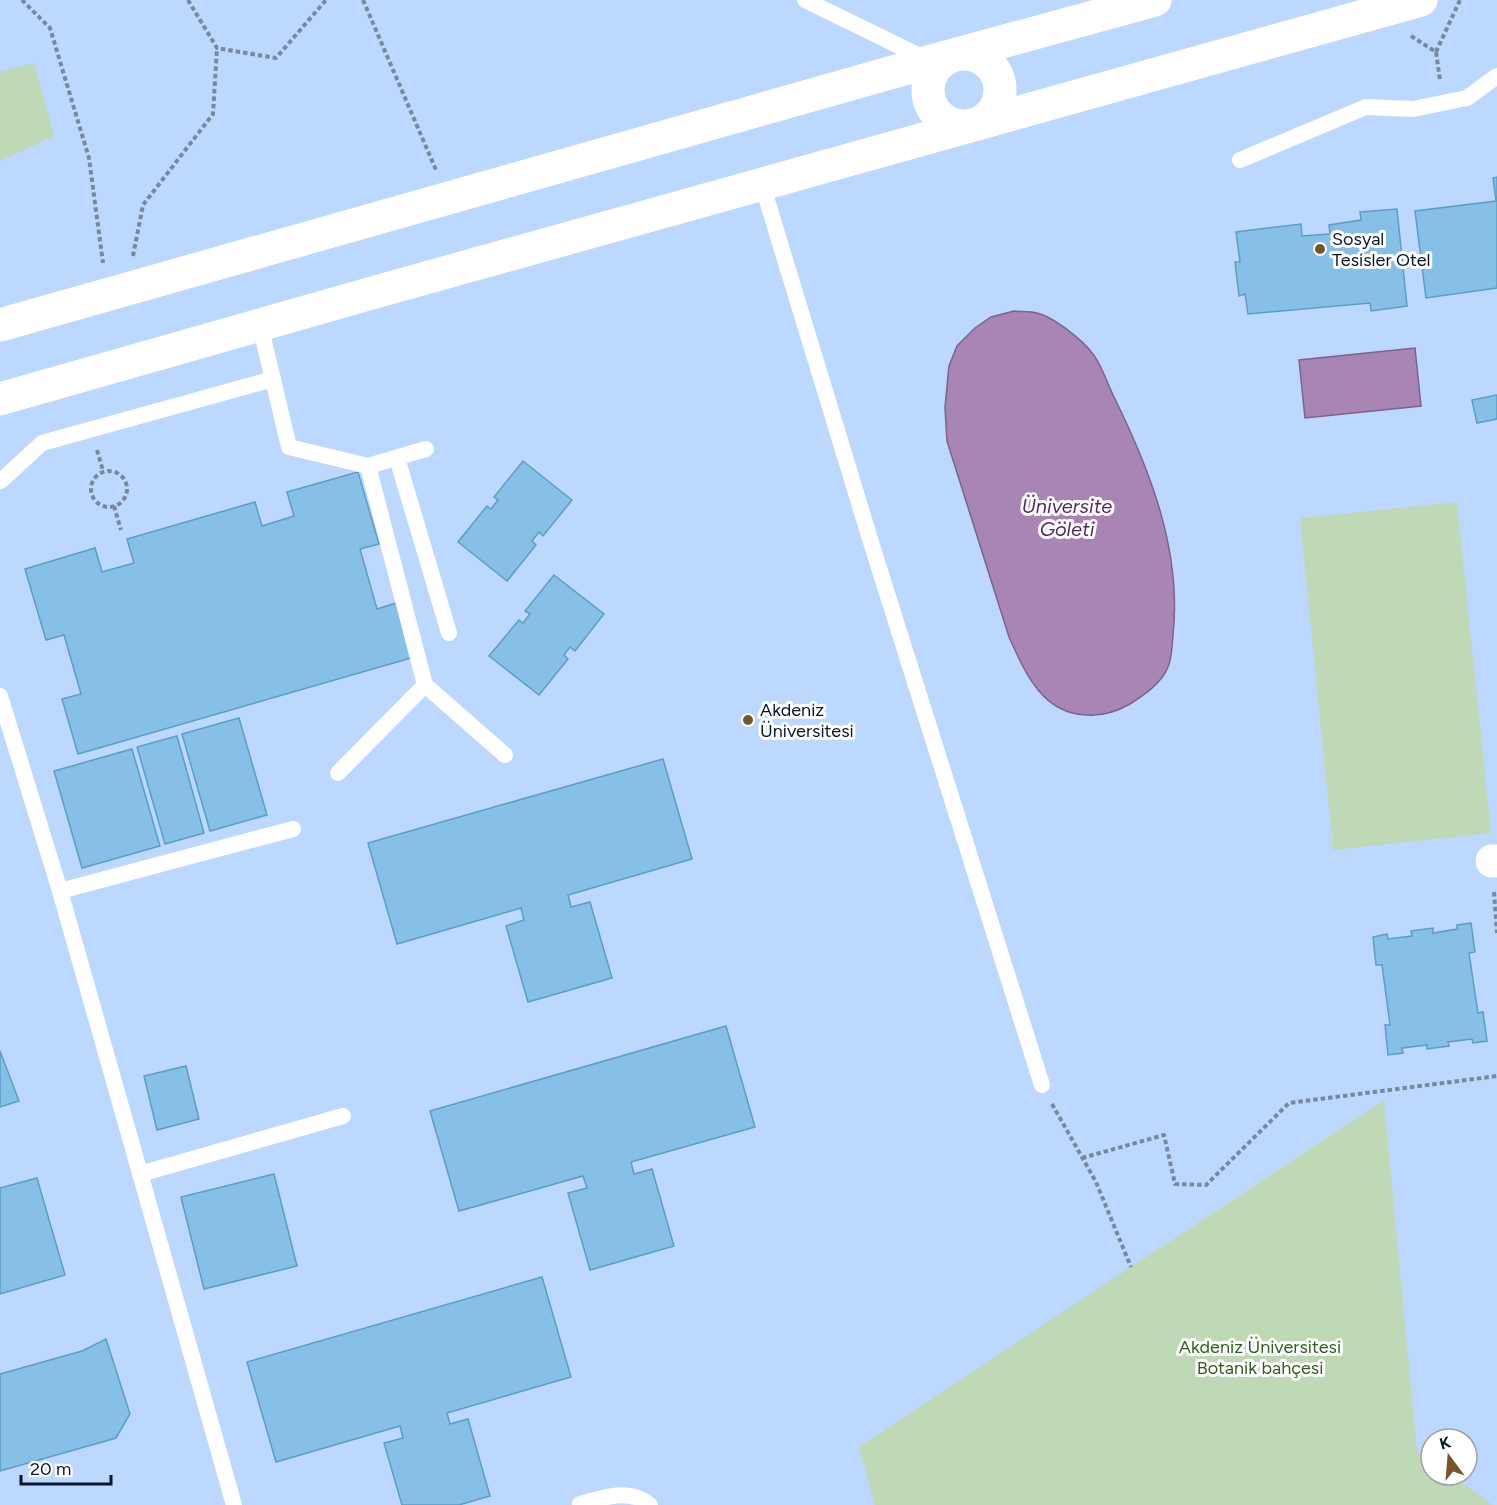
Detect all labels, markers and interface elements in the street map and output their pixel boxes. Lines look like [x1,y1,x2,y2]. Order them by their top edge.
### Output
place label: Sosyal Tesisler Otel [1332,228,1430,271]
marker: Sosyal Tesisler Otel [1313,242,1327,256]
water label: Üniversite Göleti [1022,494,1112,541]
place label: Akdeniz Üniversitesi [760,699,854,742]
marker: Akdeniz Üniversitesi [741,713,755,727]
park label: Akdeniz Üniversitesi Botanik bahçesi [1179,1336,1341,1379]
north arrow [1419,1427,1479,1487]
text: K [1437,1432,1453,1454]
scale bar [21,1448,111,1486]
text: 20 m [30,1458,71,1480]

